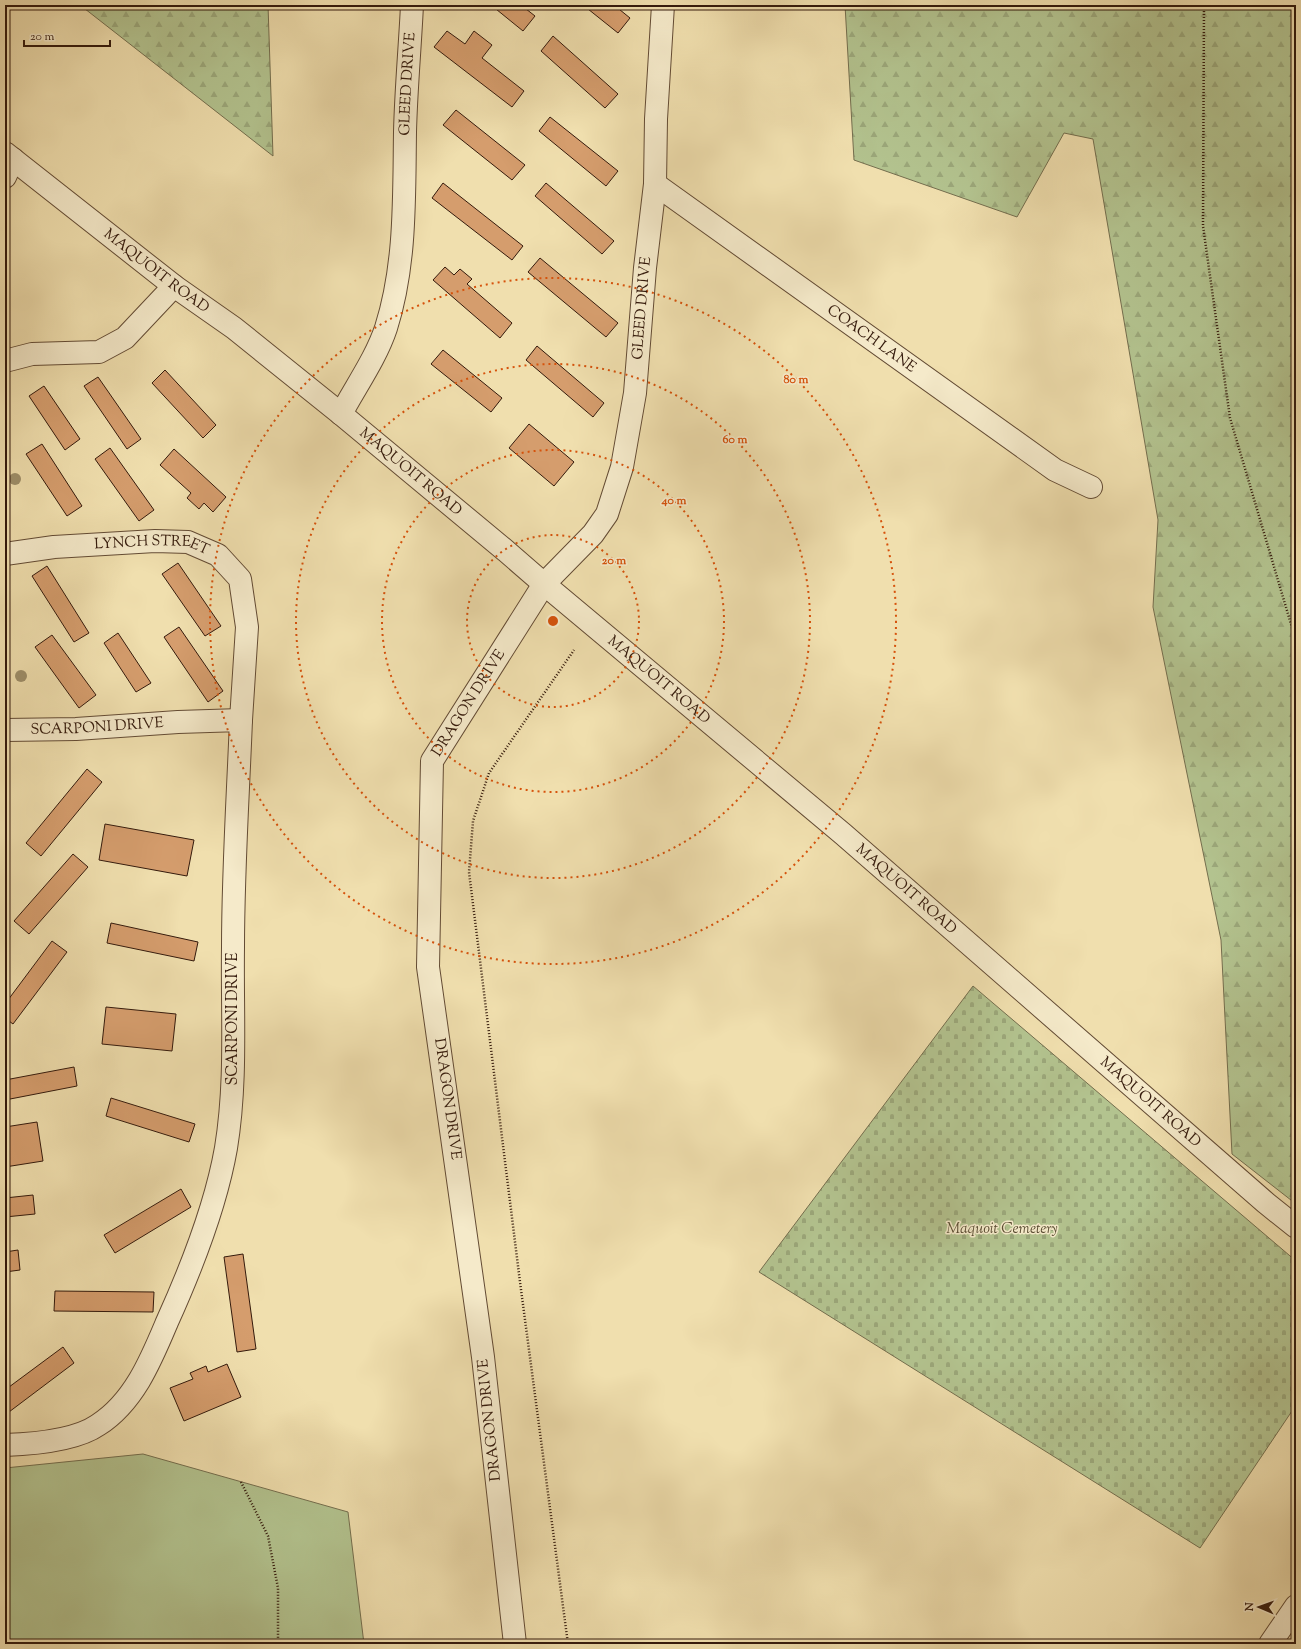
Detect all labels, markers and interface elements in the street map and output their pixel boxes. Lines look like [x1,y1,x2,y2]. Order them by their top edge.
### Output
scale bar [24,22,110,48]
text: 20 m [30,28,55,46]
street label: GLEED DRIVE [394,32,421,136]
street label: MAQUOIT ROAD [99,224,214,318]
street label: GLEED DRIVE [627,256,657,361]
street label: COACH LANE [823,300,920,378]
text: 80 m [784,371,808,389]
street label: MAQUOIT ROAD [355,423,467,521]
text: 60 m [723,431,747,449]
text: 40 m [661,492,686,510]
street label: LYNCH STREET [94,530,213,561]
text: 20 m [602,552,626,570]
centre of rings [546,614,560,628]
street label: MAQUOIT ROAD [603,631,715,729]
street label: DRAGON DRIVE [427,646,510,761]
street label: SCARPONI DRIVE [30,713,164,740]
street label: MAQUOIT ROAD [851,839,961,939]
street label: SCARPONI DRIVE [223,952,244,1086]
street label: DRAGON DRIVE [428,1037,466,1161]
street label: MAQUOIT ROAD [1095,1052,1206,1152]
park label: Maquoit Cemetery [946,1219,1058,1240]
street label: DRAGON DRIVE [473,1358,507,1482]
north arrow [1239,1587,1279,1627]
text: N [1242,1602,1258,1612]

